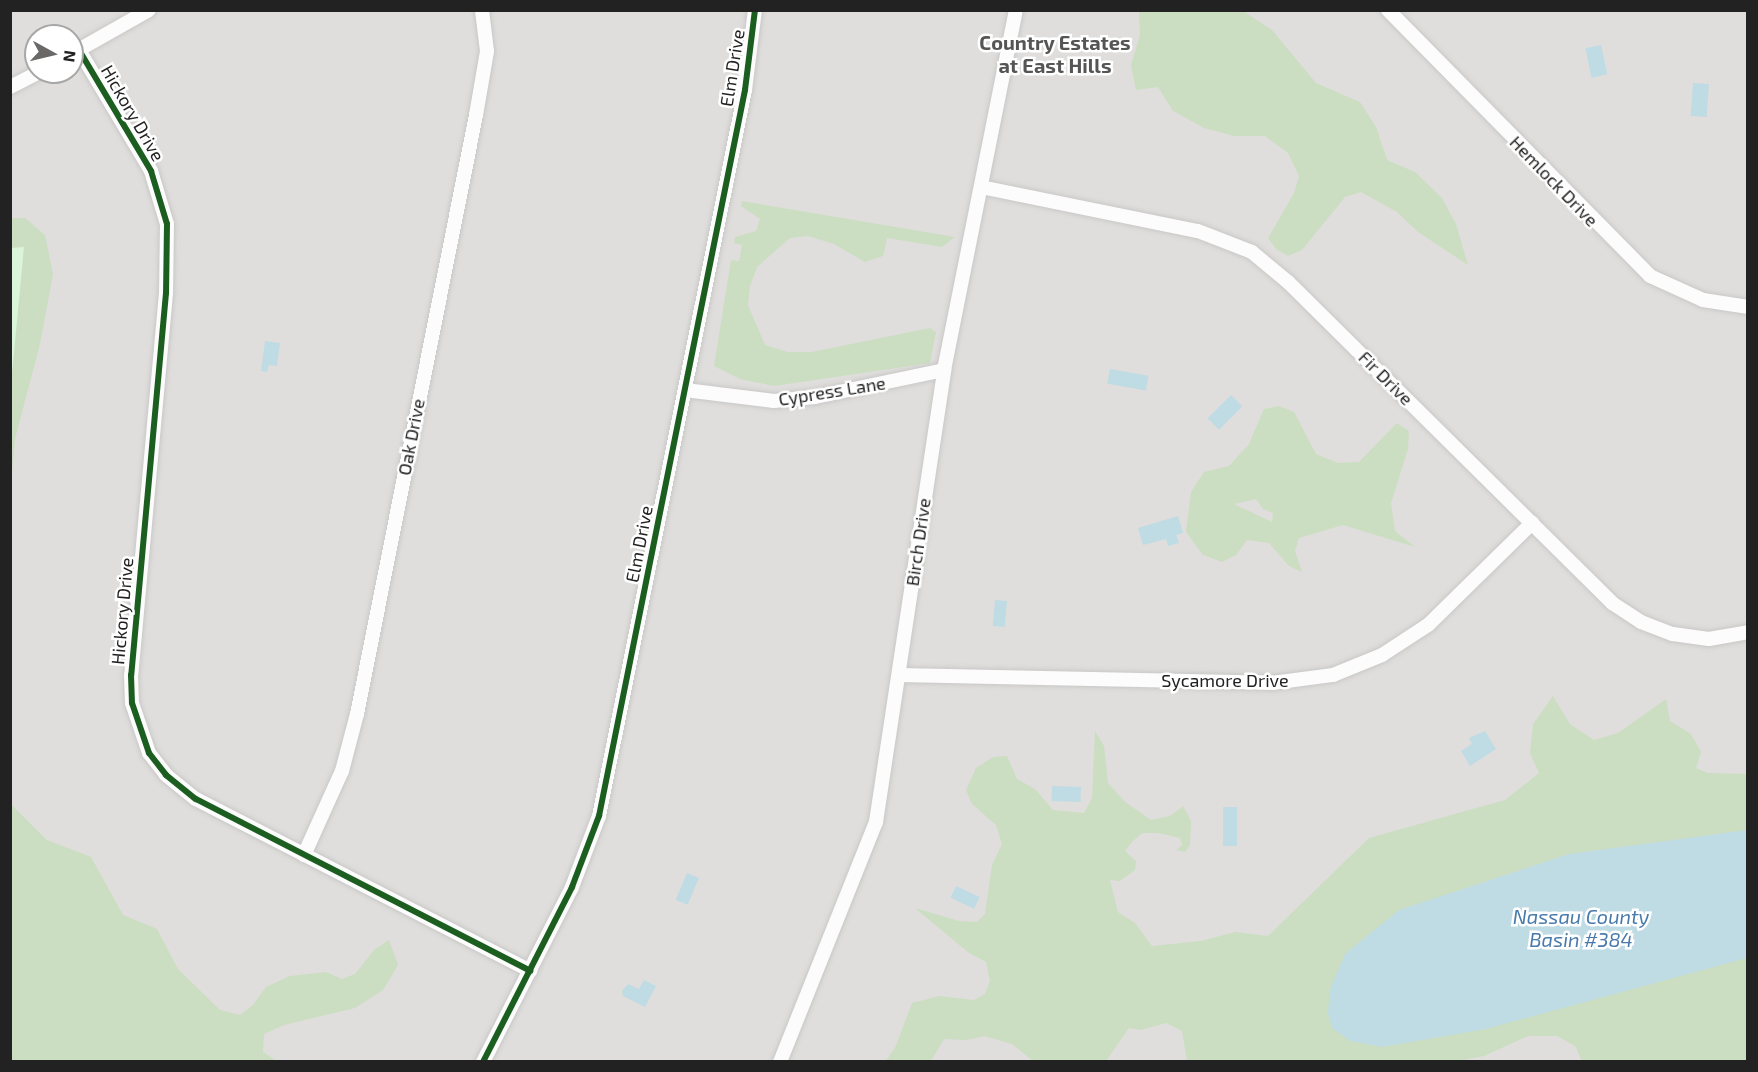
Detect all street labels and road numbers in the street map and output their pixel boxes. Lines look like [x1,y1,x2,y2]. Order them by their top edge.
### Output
street label: Elm Drive [715,28,749,108]
street label: Hickory Drive [97,61,169,165]
street label: Hemlock Drive [1505,131,1603,231]
street label: Fir Drive [1354,346,1418,410]
street label: Cypress Lane [777,372,887,410]
street label: Oak Drive [393,397,429,477]
street label: Birch Drive [901,497,935,587]
street label: Elm Drive [621,504,657,584]
street label: Hickory Drive [107,556,137,666]
street label: Sycamore Drive [1161,669,1289,691]

